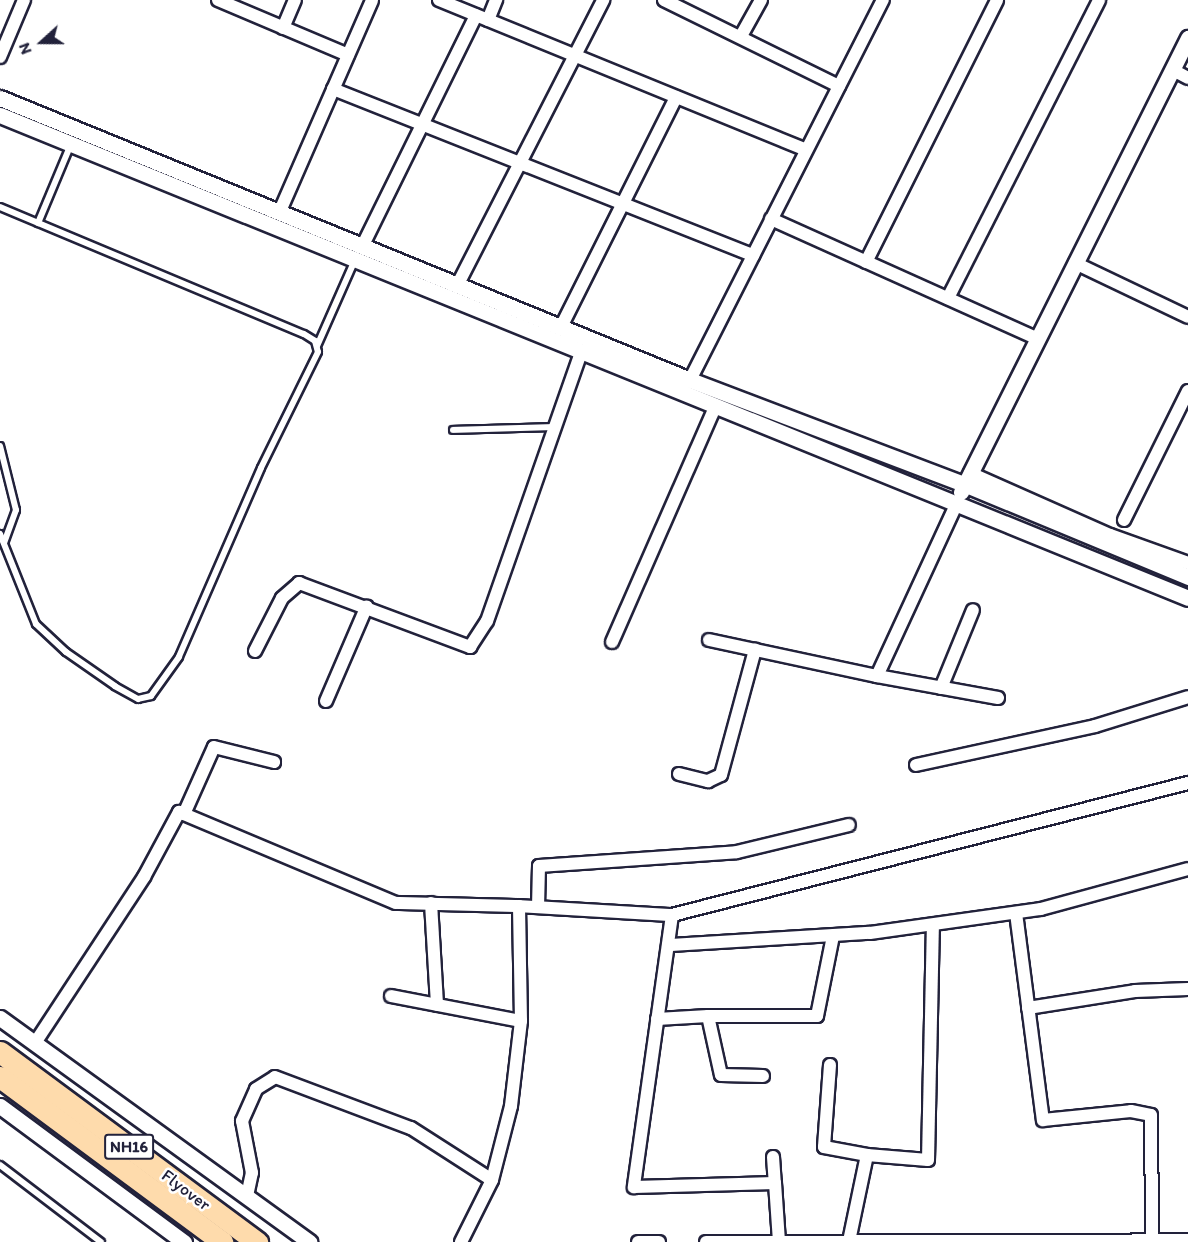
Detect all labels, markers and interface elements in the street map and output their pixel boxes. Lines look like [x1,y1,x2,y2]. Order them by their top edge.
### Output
north arrow [12,12,72,72]
text: N [14,40,36,57]
road number: NH16 [104,1134,154,1160]
street label: Flyover [157,1165,215,1215]

